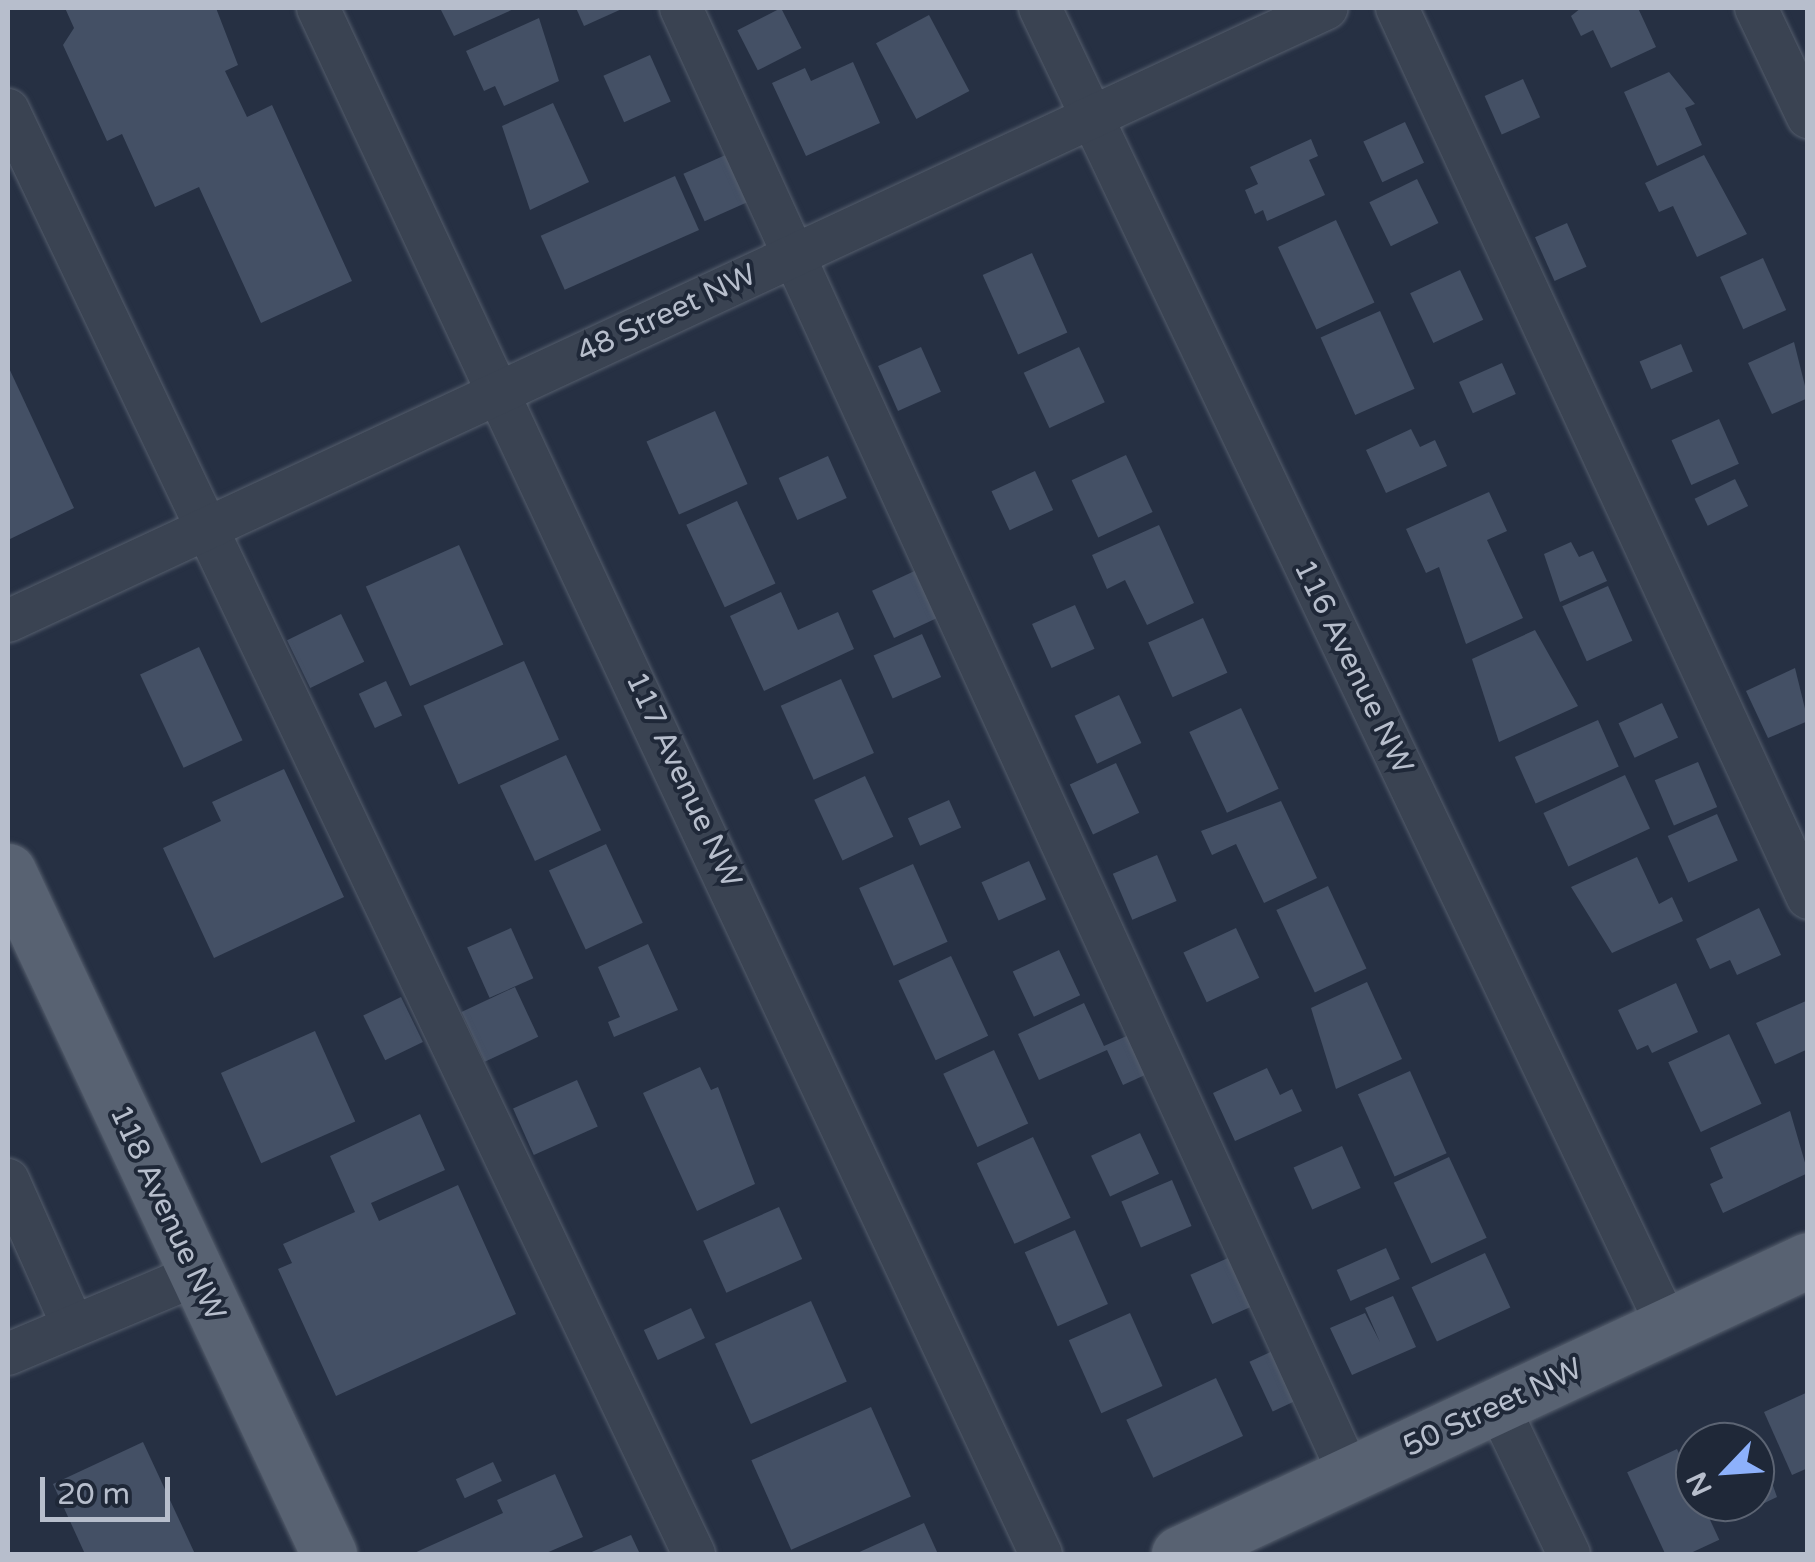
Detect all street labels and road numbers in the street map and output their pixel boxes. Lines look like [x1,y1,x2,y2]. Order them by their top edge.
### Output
street label: 48 Street NW [572,257,762,371]
street label: 116 Avenue NW [1286,554,1420,780]
street label: 117 Avenue NW [617,666,749,894]
street label: 118 Avenue NW [101,1099,233,1327]
street label: 50 Street NW [1398,1351,1588,1465]

